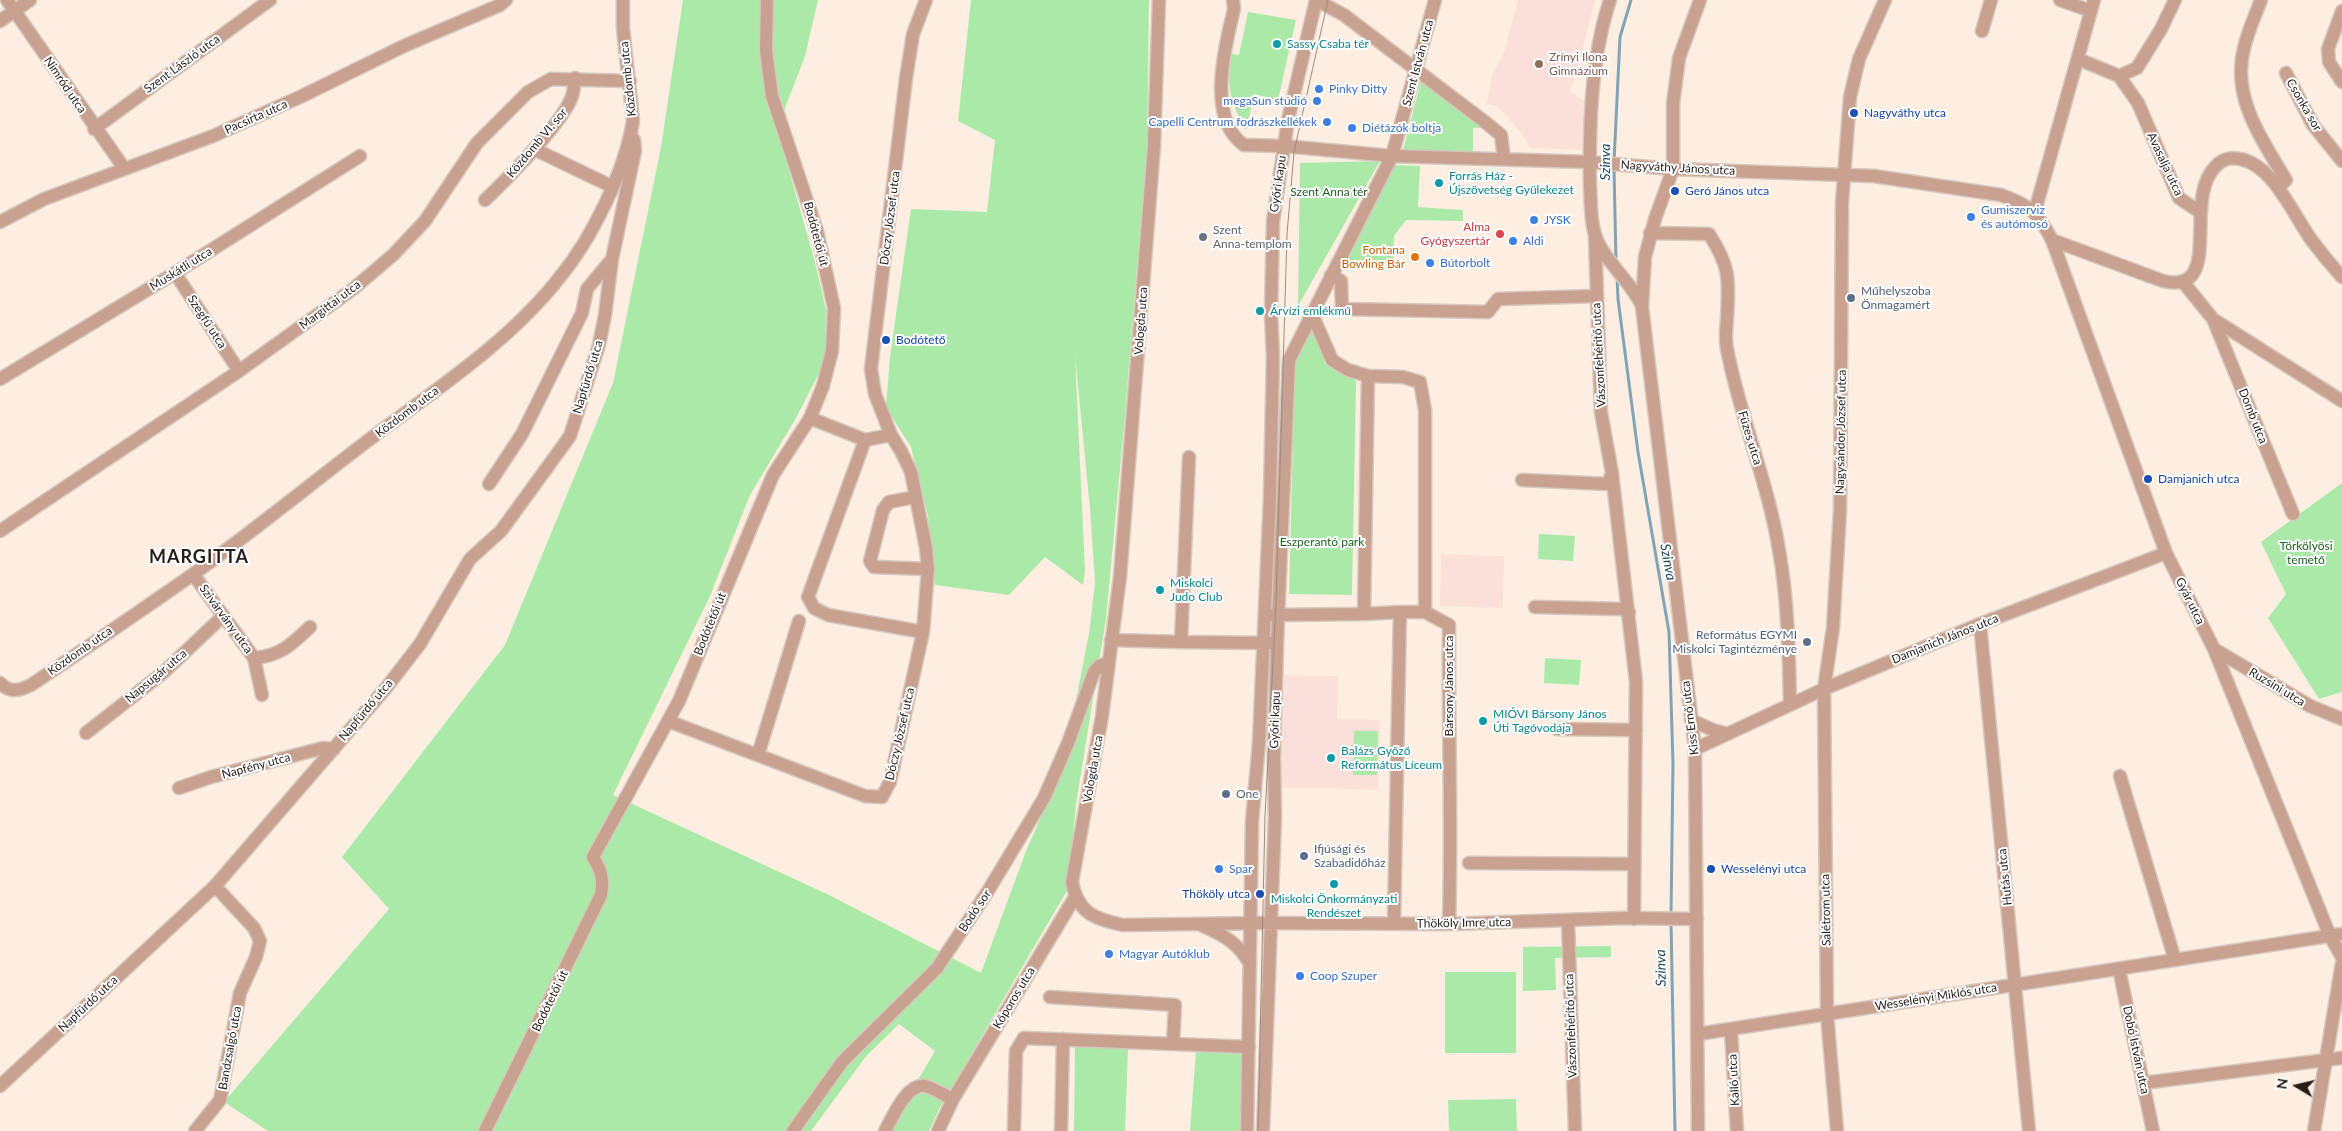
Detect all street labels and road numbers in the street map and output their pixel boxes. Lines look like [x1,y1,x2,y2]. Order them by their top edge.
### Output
street label: Szent István utca [1400,18,1436,108]
street label: Szent László utca [141,32,223,96]
street label: Közdomb utca [617,41,639,117]
street label: Nimród utca [41,54,89,116]
street label: Csonka sor [2283,76,2325,134]
street label: Pacsirta utca [222,97,290,137]
street label: Közdomb VI. sor [504,105,570,181]
street label: Avasalja utca [2144,130,2186,198]
street label: Győri kapu [1267,155,1289,213]
street label: Nagyváthy János utca [1620,158,1736,178]
street label: Dóczy József utca [877,170,903,266]
street label: Bodótetői út [800,200,832,268]
street label: Muskátli utca [147,244,215,294]
street label: Margittai utca [296,277,364,333]
street label: Vologda utca [1131,286,1151,356]
street label: Szegfű utca [184,293,230,351]
street label: Vászonfehérítő utca [1589,302,1609,408]
street label: Napfürdő utca [570,339,606,415]
street label: Nagysándor József utca [1833,370,1849,494]
street label: Közdomb utca [373,384,441,440]
street label: Domb utca [2235,386,2271,446]
street label: Füzes utca [1735,409,1765,467]
street label: Gyár utca [2172,575,2208,627]
street label: Szivárvány utca [196,582,256,656]
street label: Bodótetői út [691,590,729,658]
street label: Damjanich János utca [1889,611,2001,667]
street label: Közdomb utca [45,623,115,679]
street label: Bársony János utca [1442,636,1456,736]
street label: Napsugár utca [122,646,190,706]
street label: Ruzsini utca [2246,665,2308,709]
street label: Napfürdő utca [336,676,396,744]
street label: Kiss Ernő utca [1678,680,1702,756]
street label: Dóczy József utca [882,686,918,782]
street label: Győri kapu [1267,691,1283,749]
street label: Vologda utca [1080,734,1106,804]
street label: Napfény utca [220,750,292,782]
street label: Hutás utca [1995,848,2015,906]
street label: Salétrom utca [1818,874,1834,946]
street label: Bodó sor [956,887,994,935]
street label: Thököly Imre utca [1417,915,1511,931]
street label: Kőporos utca [990,964,1038,1032]
street label: Bodótetői út [529,968,571,1034]
street label: Napfürdő utca [55,973,121,1035]
street label: Vászonfehérítő utca [1562,974,1580,1078]
street label: Wesselényi Miklós utca [1874,980,1998,1014]
street label: Bandzsalgó utca [216,1005,244,1091]
street label: Dobó István utca [2120,1005,2152,1095]
street label: Kalló utca [1725,1054,1743,1106]

